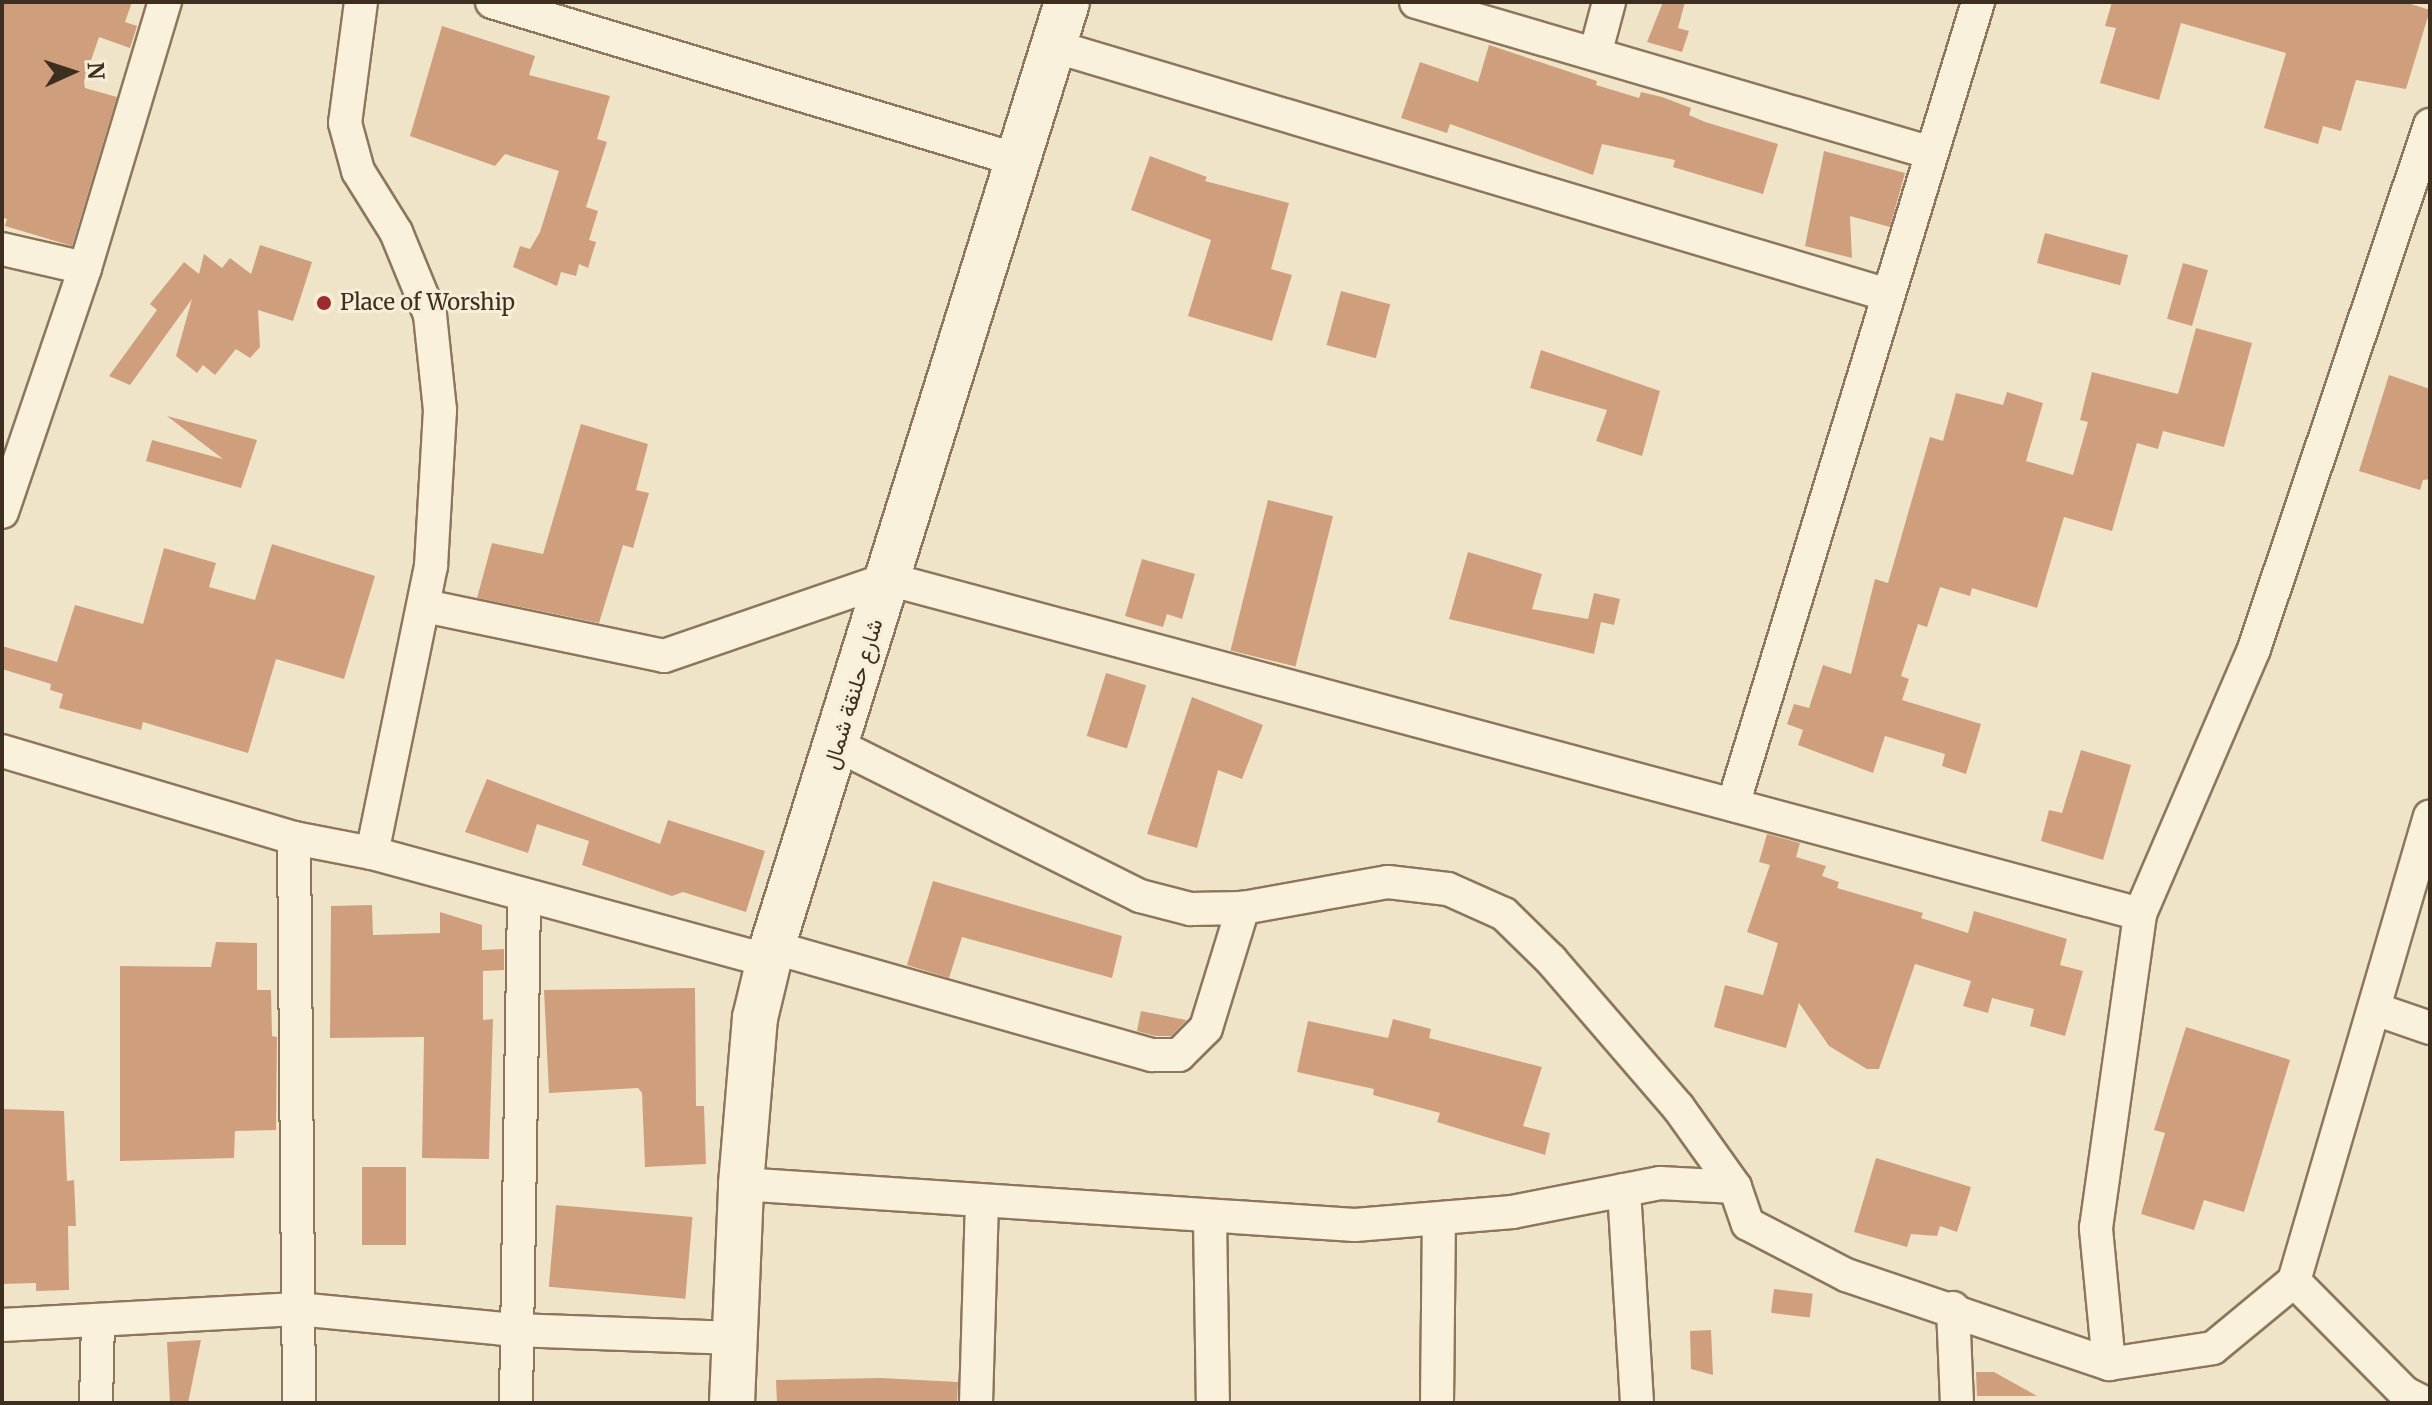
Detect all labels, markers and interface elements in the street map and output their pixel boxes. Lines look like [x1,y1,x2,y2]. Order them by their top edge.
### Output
north arrow [32,32,112,112]
text: N [82,61,110,80]
place label: Place of Worship [340,290,515,316]
marker: Place of Worship [315,294,333,312]
street label: شارع حلنقة شمال [818,616,888,772]

